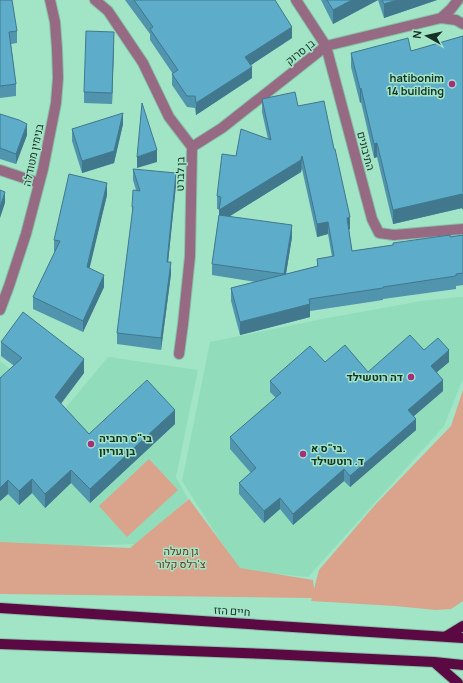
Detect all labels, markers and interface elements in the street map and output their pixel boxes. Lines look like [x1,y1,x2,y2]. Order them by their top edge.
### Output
north arrow [407,16,447,56]
text: N [409,29,425,39]
street label: בן סרוק [282,35,318,68]
place label: hatibonim 14 building [387,70,444,98]
marker: hatibonim 14 building [447,79,457,89]
street label: בנימין מטודלה [19,122,47,188]
street label: התיבונים [354,130,379,172]
street label: בן לברט [172,156,187,192]
place label: דה רוטשילד [346,369,403,384]
marker: דה רוטשילד [406,372,416,382]
place label: בי"ס רחביה בן גוריון [99,430,152,458]
marker: בי"ס רחביה בן גוריון [86,439,96,449]
place label: בי"ס א. ד. רוטשילד [311,440,364,468]
marker: בי"ס א. ד. רוטשילד [298,449,308,459]
park label: גן מעלה צ'רלס קלור [156,543,206,571]
street label: חיים הזז [213,602,251,619]

